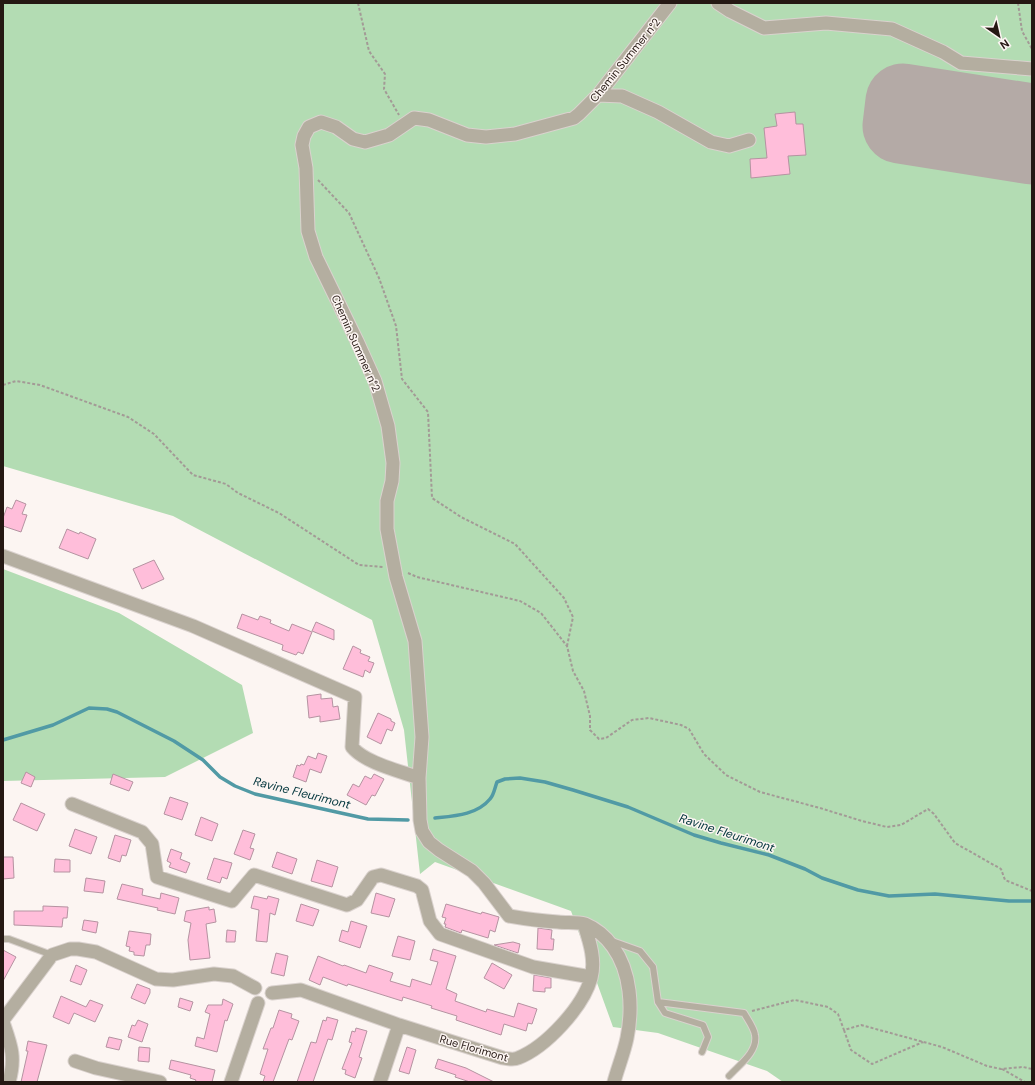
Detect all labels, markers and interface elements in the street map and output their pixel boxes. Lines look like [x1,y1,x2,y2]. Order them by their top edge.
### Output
street label: Chemin Summer n°2 [587,15,663,105]
north arrow [979,16,1019,56]
text: N [997,36,1012,52]
street label: Chemin Summer n°2 [328,293,384,393]
water label: Ravine Fleurimont [252,773,352,813]
water label: Ravine Fleurimont [677,810,777,856]
street label: Rue Florimont [438,1032,510,1064]

